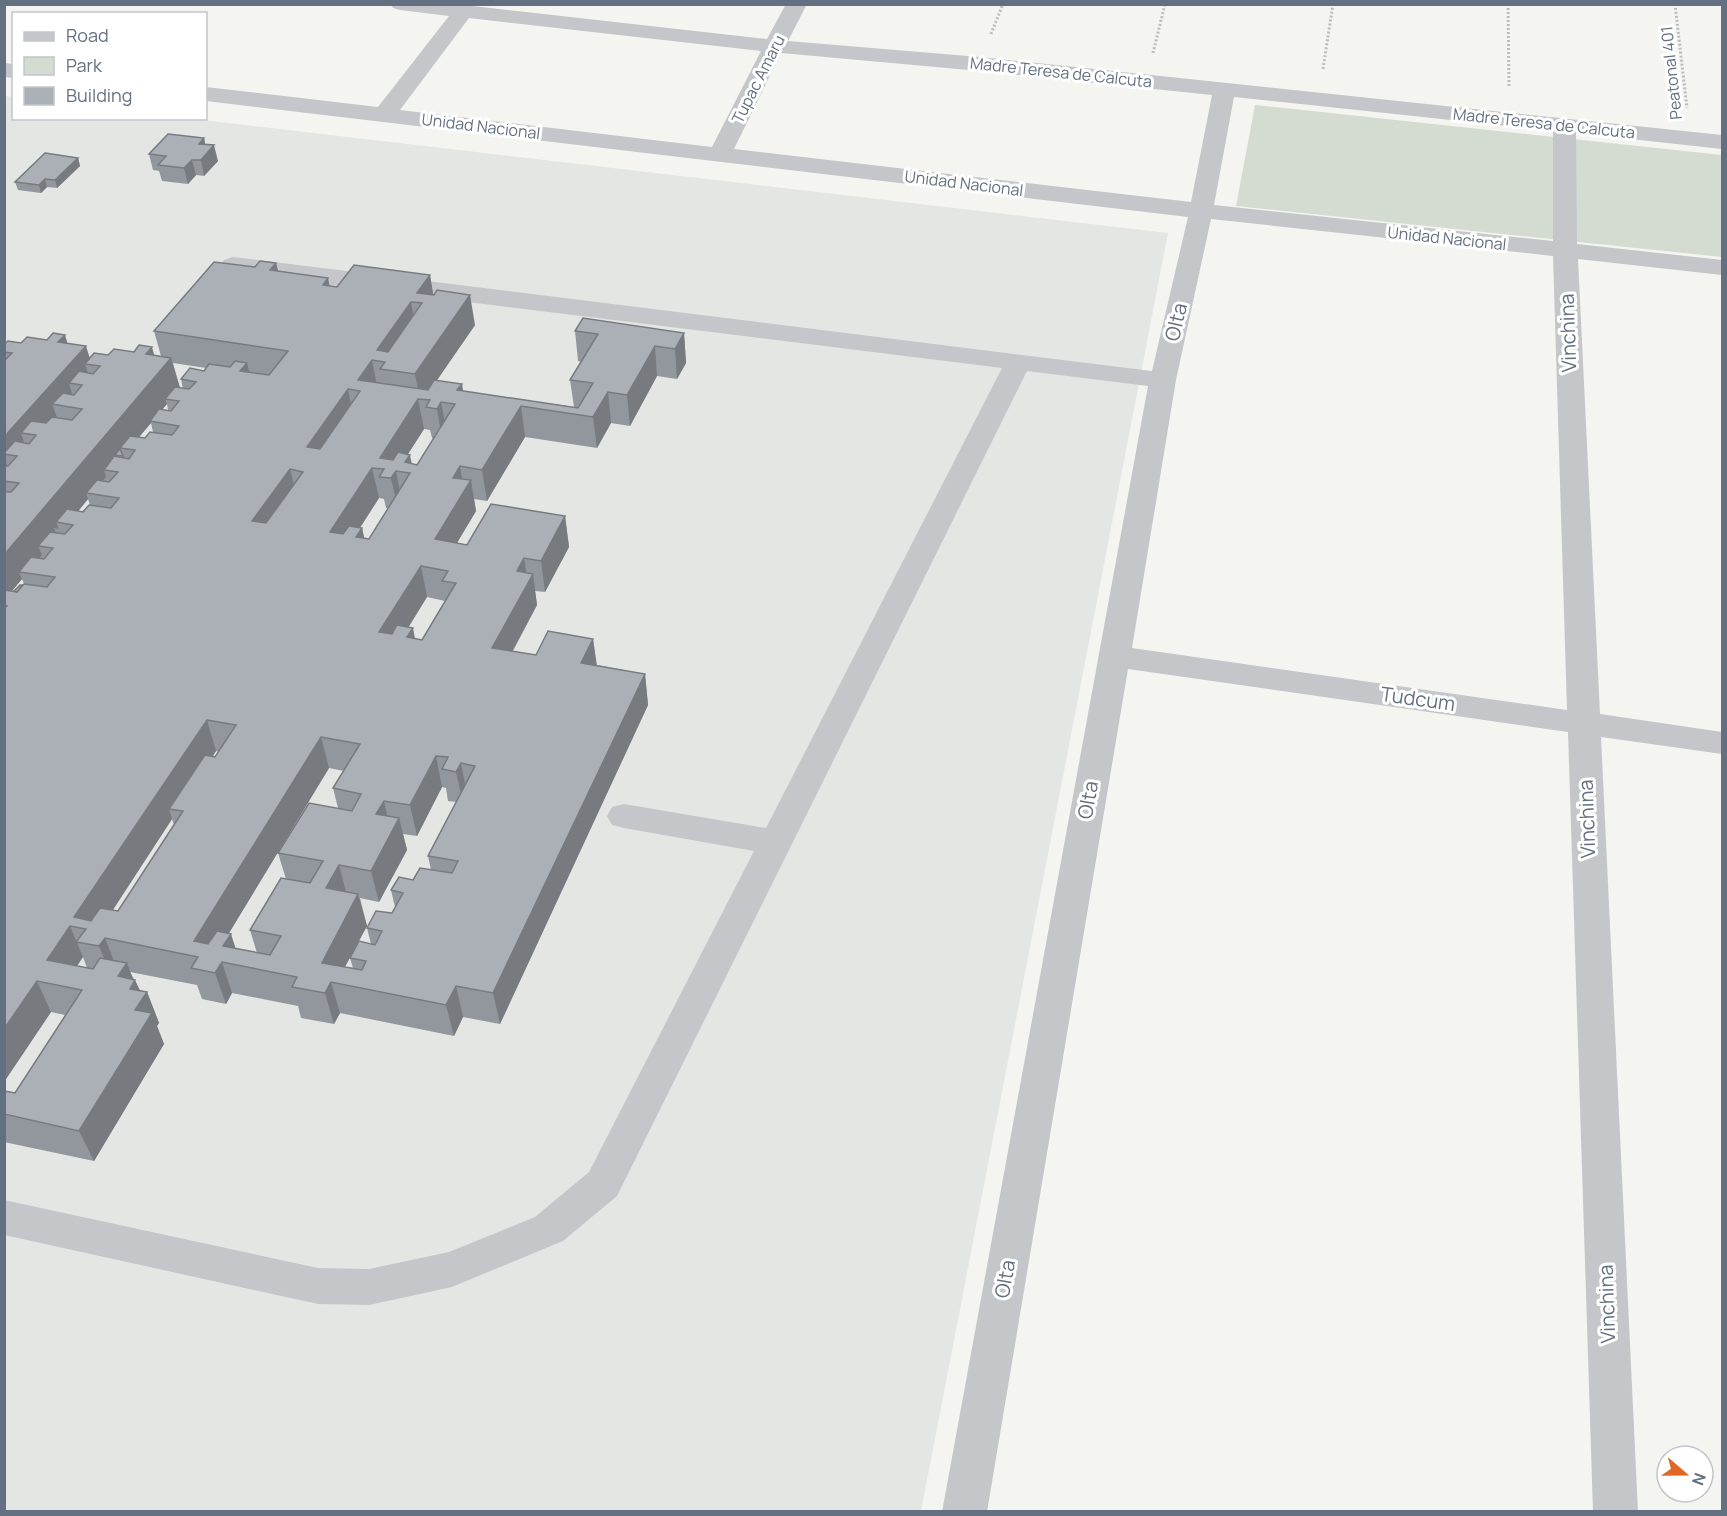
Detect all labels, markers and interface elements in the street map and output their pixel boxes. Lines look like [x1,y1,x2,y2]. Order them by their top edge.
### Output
legend [12,12,207,120]
text: Road [66,23,109,47]
street label: Peatonal 401 [1655,25,1687,121]
street label: Tupac Amaru [726,31,790,127]
street label: Madre Teresa de Calcuta [969,52,1153,92]
text: Park [66,53,103,77]
text: Building [66,83,132,107]
street label: Madre Teresa de Calcuta [1452,103,1636,143]
street label: Unidad Nacional [420,108,542,144]
street label: Unidad Nacional [903,165,1025,201]
street label: Unidad Nacional [1387,221,1507,255]
street label: Vinchina [1553,293,1582,373]
street label: Olta [1158,300,1193,344]
street label: Tudcum [1379,680,1457,717]
street label: Olta [1071,779,1104,821]
street label: Vinchina [1572,779,1601,859]
street label: Olta [988,1258,1021,1300]
street label: Vinchina [1592,1264,1621,1344]
north arrow [1655,1444,1715,1504]
text: N [1687,1470,1711,1488]

